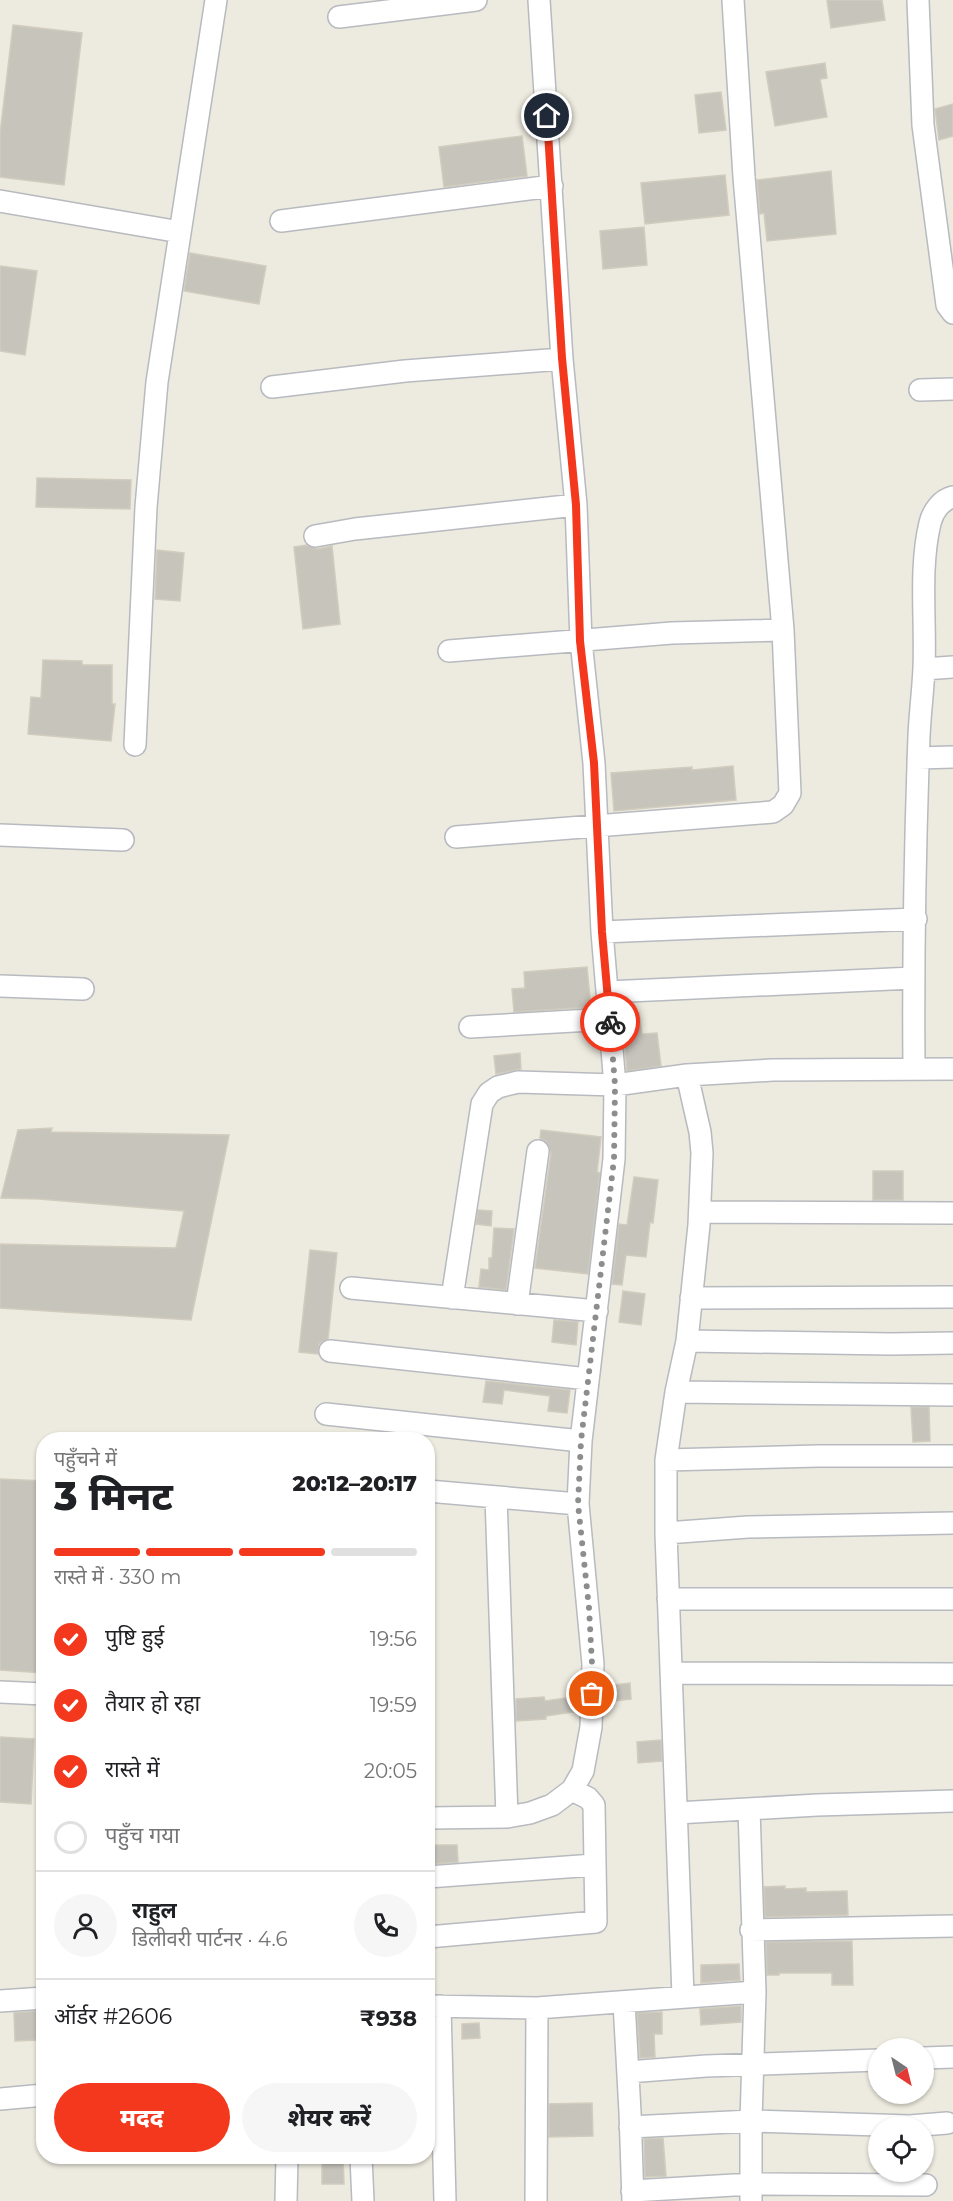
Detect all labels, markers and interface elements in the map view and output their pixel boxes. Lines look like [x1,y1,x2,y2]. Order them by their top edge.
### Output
pin [521,90,572,141]
icon: home [530,99,563,132]
courier [580,992,640,1052]
icon: bike [594,1006,627,1039]
text: पहुँचने में [54,1447,117,1471]
text: 20:12–20:17 [293,1470,417,1497]
text: 3 मिनट [54,1472,173,1520]
text: रास्ते में · 330 m [54,1565,181,1589]
icon: check [54,1623,87,1656]
text: पुष्टि हुई [105,1624,164,1651]
text: 19:56 [370,1627,417,1651]
pin [566,1668,617,1719]
icon: bag [575,1677,608,1710]
icon: check [54,1689,87,1722]
text: तैयार हो रहा [105,1690,200,1717]
text: 19:59 [370,1693,417,1717]
icon: check [54,1755,87,1788]
text: रास्ते में [105,1756,160,1783]
text: 20:05 [364,1759,417,1783]
text: पहुँच गया [105,1822,180,1849]
button: person [54,1894,117,1957]
button: phone [354,1894,417,1957]
text: राहुल [132,1897,177,1924]
text: डिलीवरी पार्टनर · 4.6 [132,1927,288,1951]
text: ऑर्डर #2606 [54,2003,172,2030]
text: ₹938 [360,2005,417,2032]
north arrow [868,2038,934,2104]
map controls [868,2038,934,2182]
button: मदद [54,2083,230,2152]
button: शेयर करें [242,2083,417,2152]
button: locate [868,2116,934,2182]

